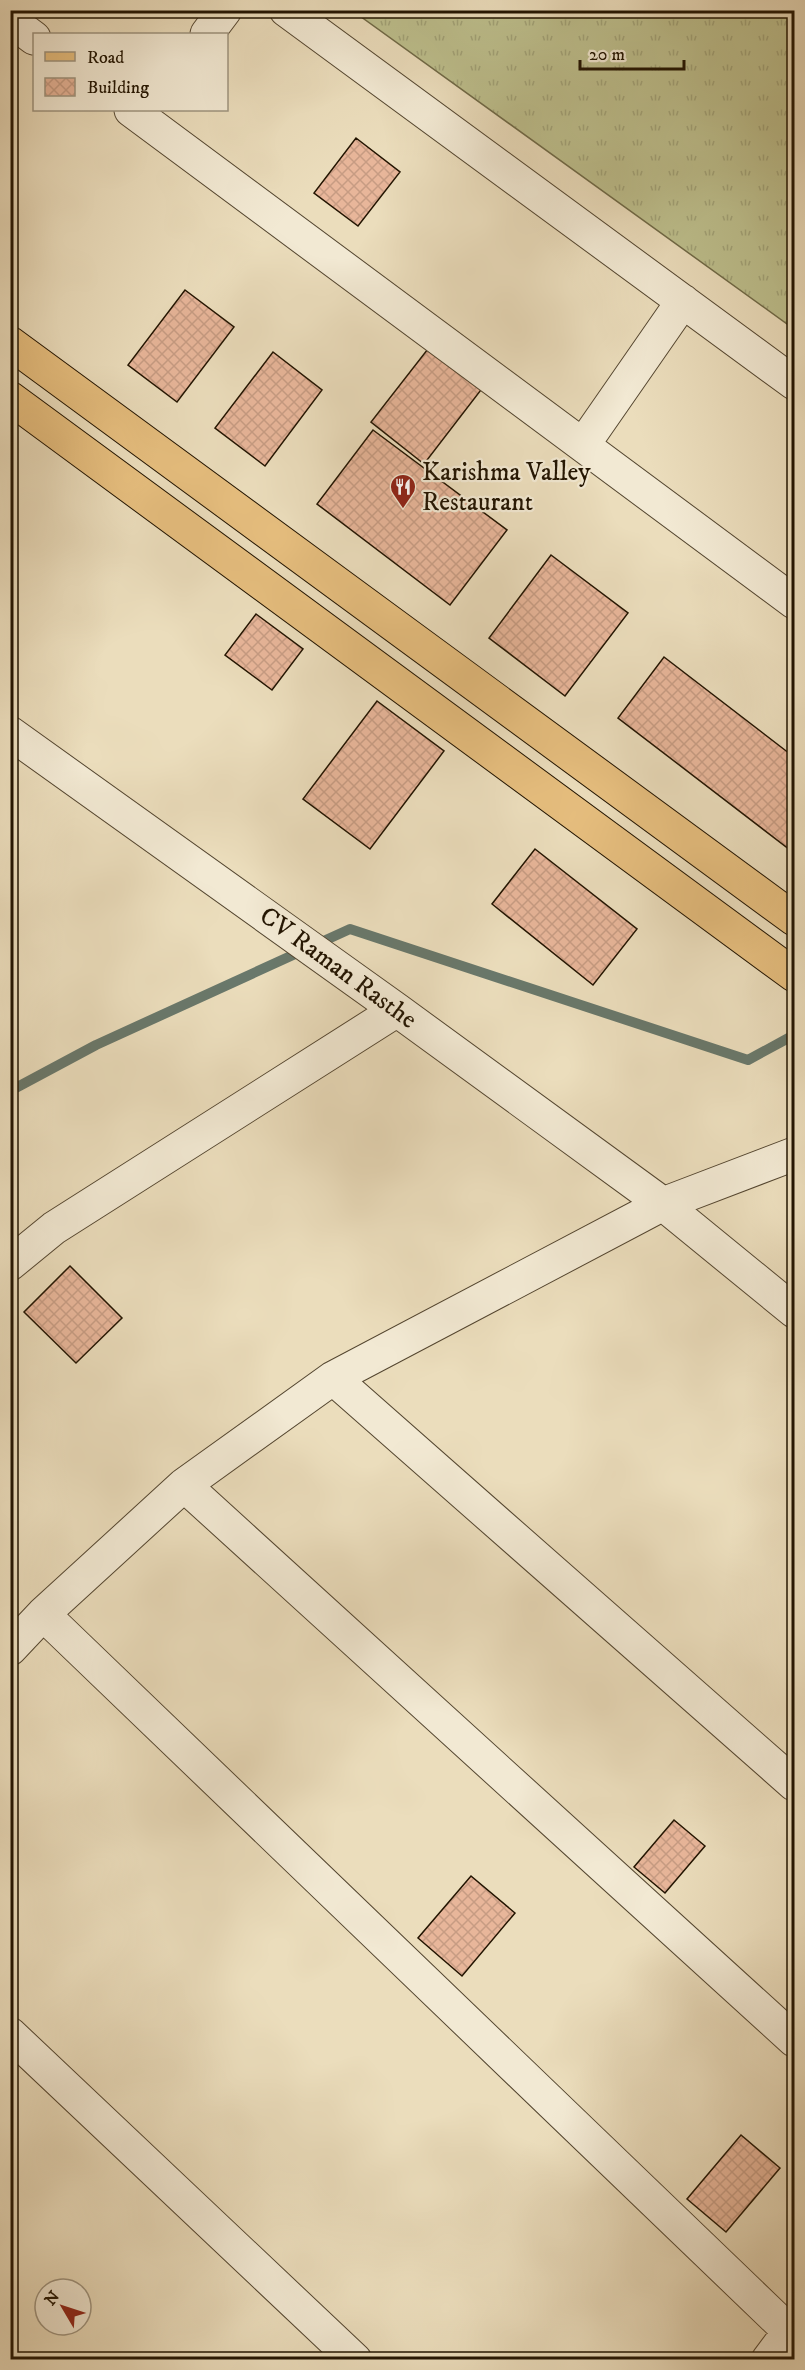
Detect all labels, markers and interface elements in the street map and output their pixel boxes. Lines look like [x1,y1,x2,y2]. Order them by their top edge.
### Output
legend [33,33,228,111]
scale bar [580,33,684,71]
text: 20 m [589,44,625,66]
text: Road [87,47,124,69]
text: Building [87,77,149,99]
place label: Karishma Valley Restaurant [422,456,591,519]
restaurant icon: Karishma Valley Restaurant [388,472,418,510]
street label: CV Raman Rasthe [253,900,423,1036]
north arrow [33,2277,93,2337]
text: N [40,2287,64,2310]

